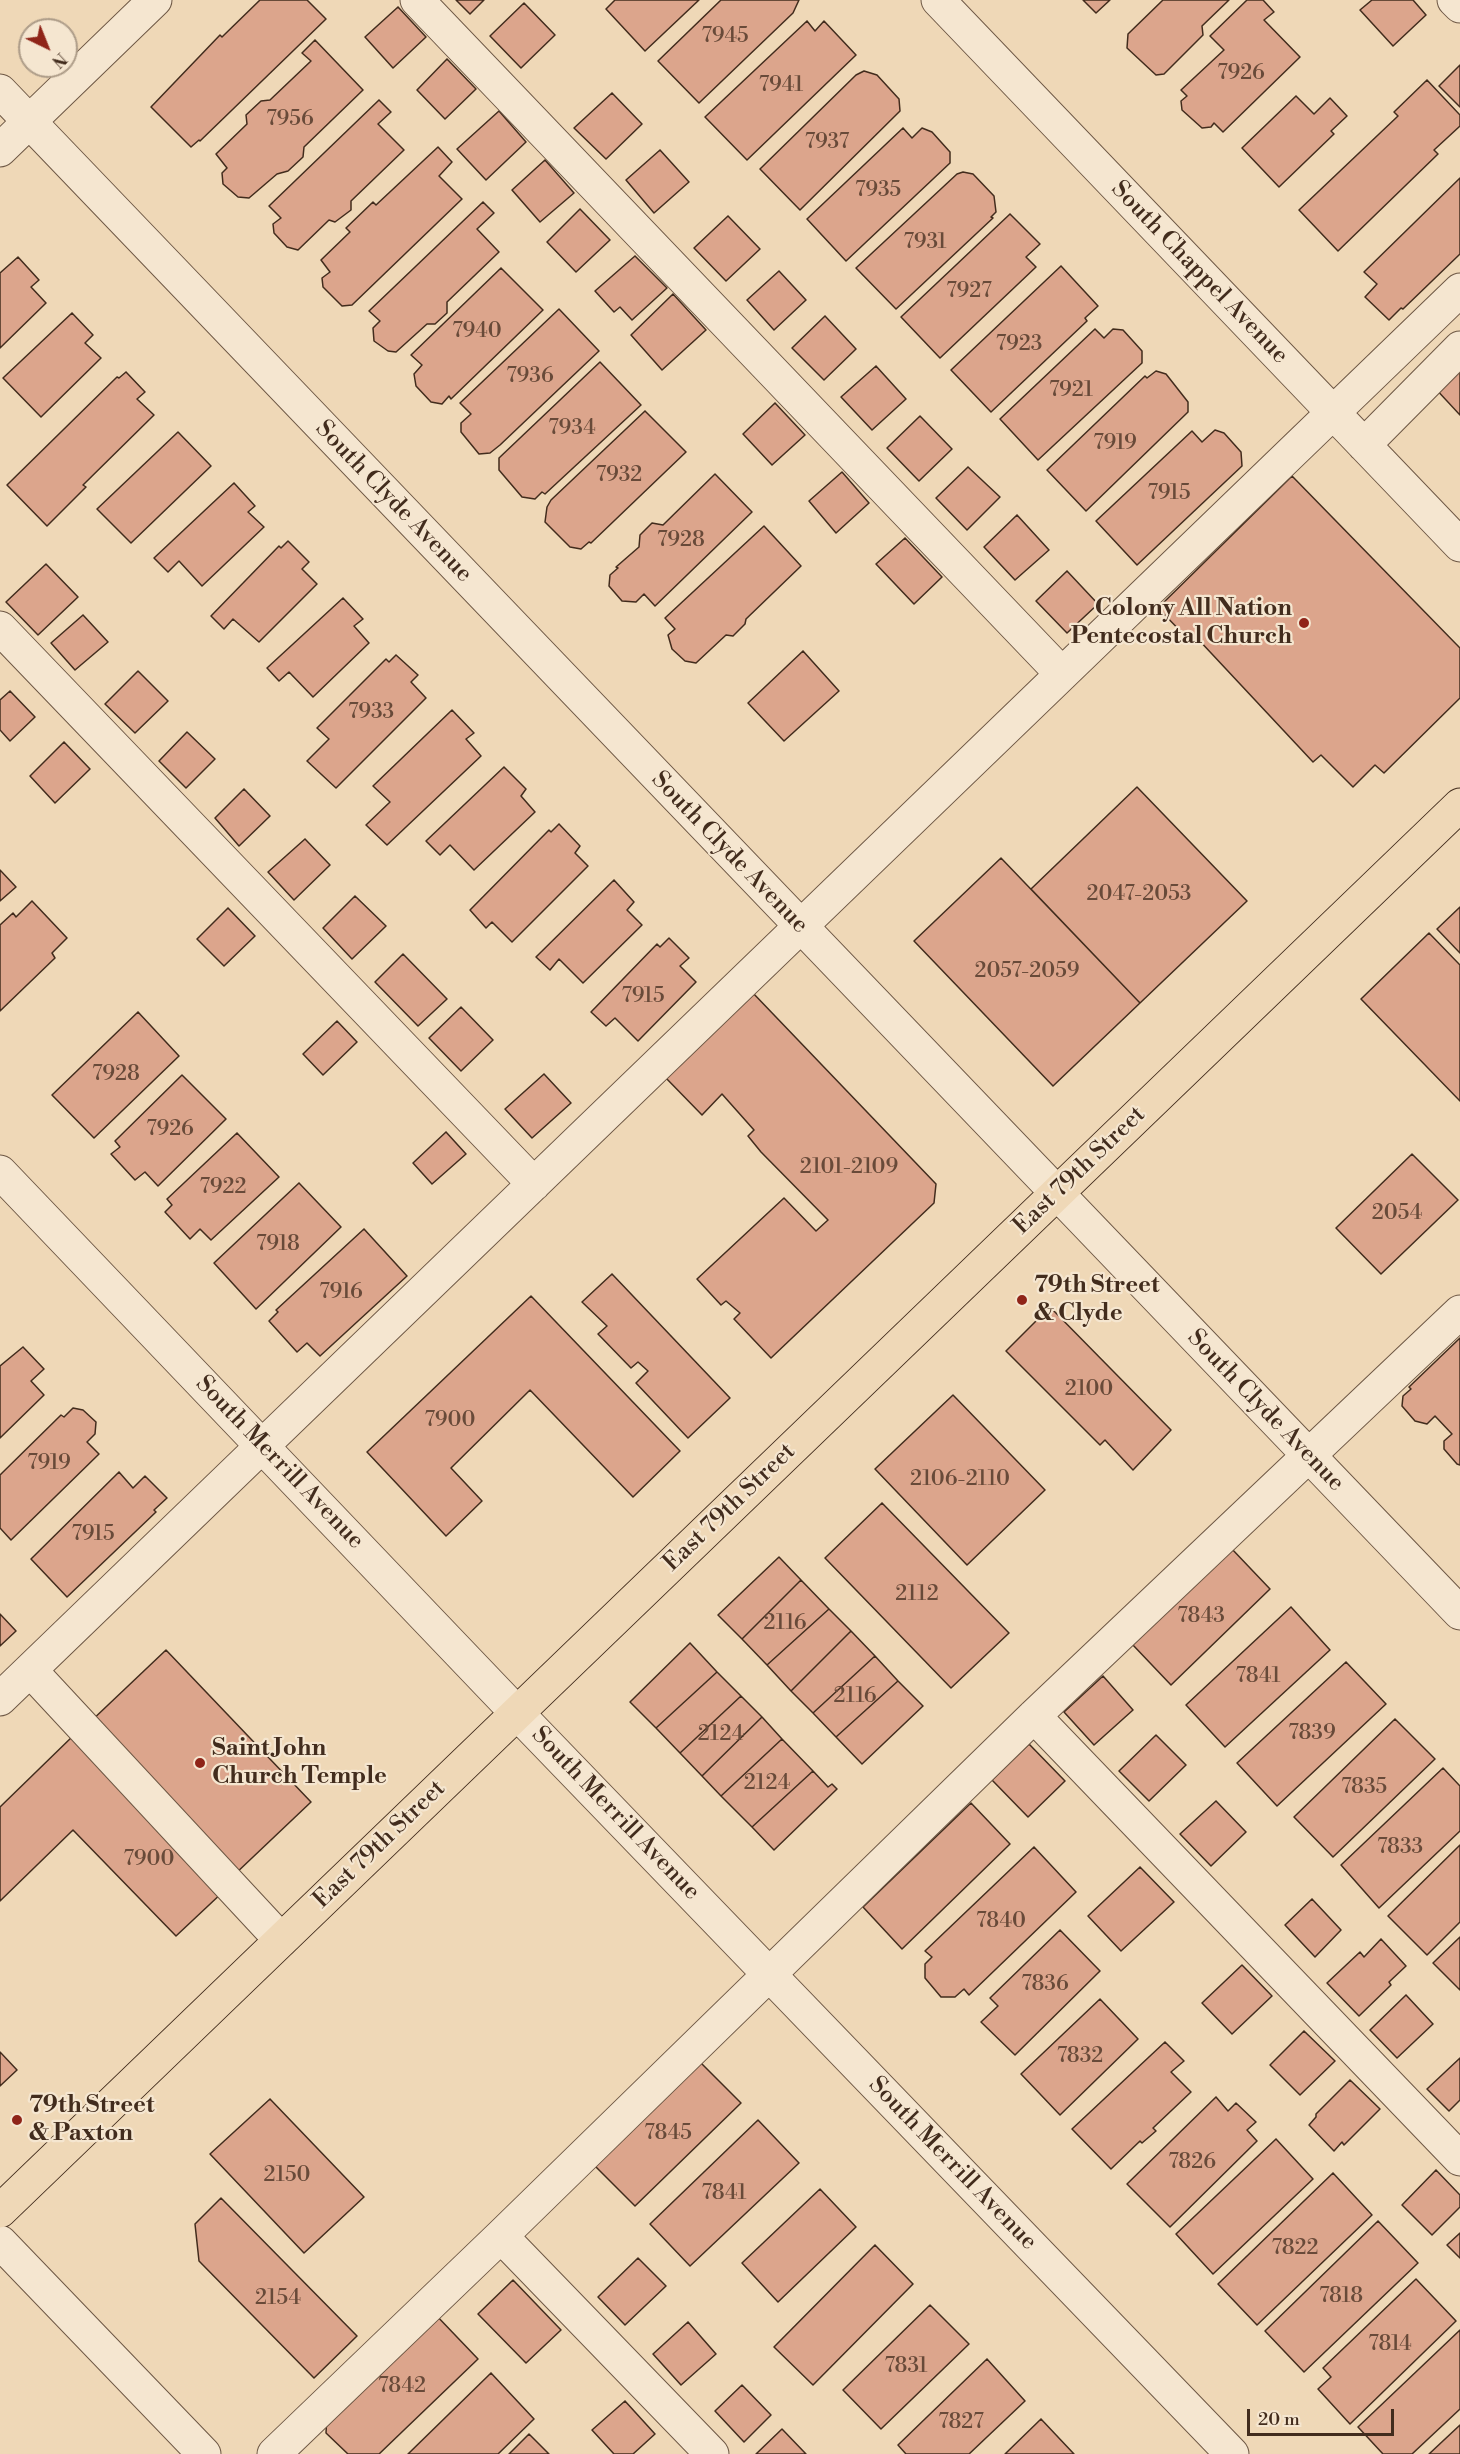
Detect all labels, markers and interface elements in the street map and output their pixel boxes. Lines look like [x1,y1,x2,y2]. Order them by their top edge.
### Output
north arrow [18,18,78,78]
house number: 7945 [702,24,748,50]
text: N [47,48,70,71]
house number: 7926 [1217,61,1265,87]
house number: 7941 [759,73,803,99]
house number: 7956 [266,107,314,133]
house number: 7937 [805,130,849,156]
street label: South Chappel Avenue [1104,176,1294,370]
house number: 7935 [855,178,901,204]
house number: 7931 [903,230,947,256]
house number: 7927 [946,279,992,305]
house number: 7940 [452,319,502,345]
house number: 7923 [996,332,1042,358]
house number: 7936 [506,364,554,390]
house number: 7921 [1049,378,1093,404]
street label: South Clyde Avenue [308,415,478,589]
house number: 7934 [548,416,596,442]
house number: 7919 [1093,431,1137,457]
house number: 7932 [596,463,642,489]
house number: 7915 [1148,481,1190,507]
house number: 7928 [657,528,705,554]
place label: Colony All Nation Pentecostal Church [1071,595,1292,651]
marker: Colony All Nation Pentecostal Church [1297,616,1311,630]
house number: 7933 [348,700,394,726]
street label: South Clyde Avenue [644,766,814,940]
house number: 2047-2053 [1087,882,1191,908]
house number: 2057-2059 [974,959,1080,985]
house number: 7915 [622,984,664,1010]
house number: 7928 [92,1062,140,1088]
street label: East 79th Street [1008,1101,1152,1241]
house number: 7926 [146,1117,194,1143]
house number: 2101-2109 [800,1155,898,1181]
house number: 7922 [200,1175,246,1201]
house number: 2054 [1372,1201,1422,1227]
house number: 7918 [256,1232,300,1258]
place label: 79th Street & Clyde [1034,1272,1159,1328]
house number: 7916 [319,1280,363,1306]
marker: 79th Street & Clyde [1015,1293,1029,1307]
street label: South Clyde Avenue [1180,1324,1350,1498]
street label: South Merrill Avenue [189,1370,369,1556]
house number: 2100 [1065,1377,1113,1403]
house number: 7900 [425,1408,475,1434]
street label: East 79th Street [658,1438,802,1578]
house number: 7919 [27,1451,71,1477]
house number: 2106-2110 [910,1467,1010,1493]
house number: 7915 [72,1522,114,1548]
house number: 2112 [895,1582,939,1608]
house number: 7843 [1177,1604,1225,1630]
house number: 2116 [764,1611,806,1637]
house number: 7841 [1236,1664,1280,1690]
house number: 2116 [834,1684,876,1710]
street label: South Merrill Avenue [525,1721,705,1907]
house number: 7839 [1288,1721,1336,1747]
house number: 2124 [698,1722,744,1748]
place label: Saint John Church Temple [212,1735,387,1791]
marker: Saint John Church Temple [193,1756,207,1770]
house number: 2124 [744,1771,790,1797]
street label: East 79th Street [308,1775,452,1915]
house number: 7835 [1341,1775,1387,1801]
house number: 7833 [1377,1835,1423,1861]
house number: 7900 [124,1847,174,1873]
house number: 7840 [976,1909,1026,1935]
house number: 7836 [1021,1972,1069,1998]
house number: 7832 [1057,2044,1103,2070]
street label: South Merrill Avenue [862,2071,1042,2257]
place label: 79th Street & Paxton [29,2092,154,2148]
marker: 79th Street & Paxton [10,2113,24,2127]
house number: 7845 [644,2121,692,2147]
house number: 7826 [1168,2150,1216,2176]
house number: 2150 [264,2163,310,2189]
house number: 7841 [702,2181,746,2207]
house number: 7822 [1272,2236,1318,2262]
house number: 7818 [1319,2284,1363,2310]
house number: 2154 [255,2286,301,2312]
house number: 7814 [1368,2332,1412,2358]
house number: 7831 [884,2354,928,2380]
house number: 7842 [378,2374,426,2400]
scale bar [1250,2397,1397,2435]
text: 20 m [1258,2408,1300,2431]
house number: 7827 [938,2410,984,2436]

